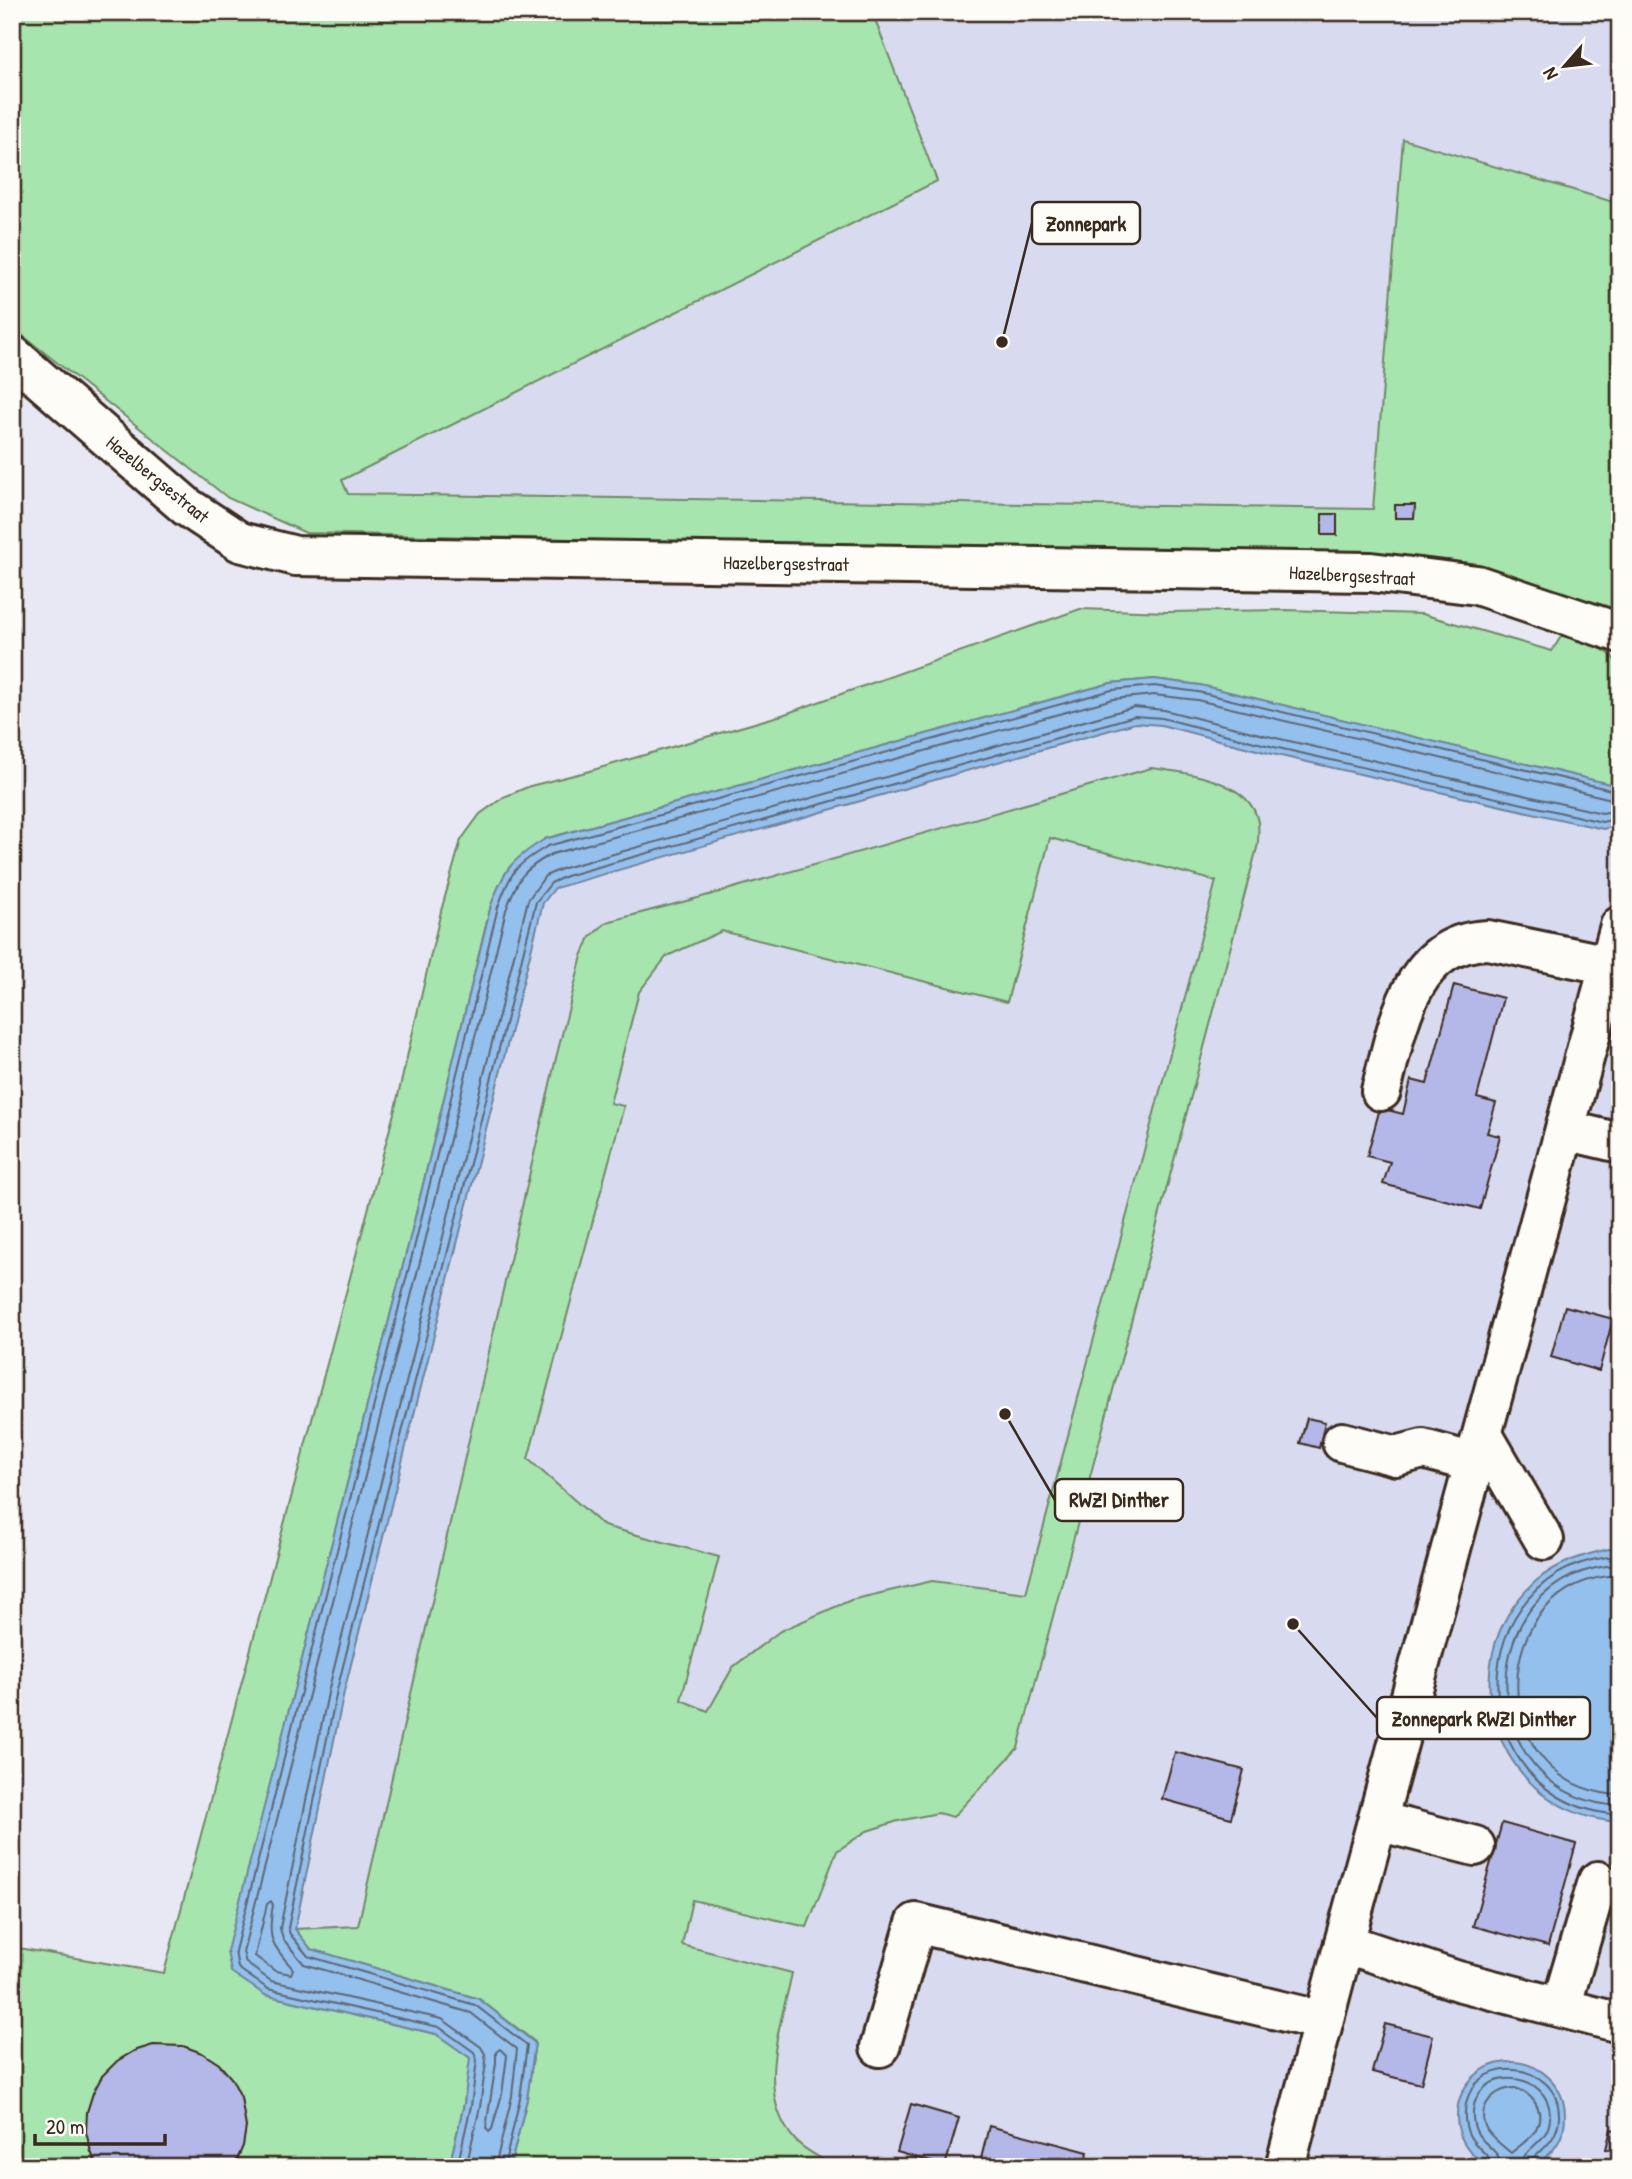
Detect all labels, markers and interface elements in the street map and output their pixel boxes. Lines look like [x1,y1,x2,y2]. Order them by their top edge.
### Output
north arrow [1530,32,1600,102]
text: N [1536,63,1564,85]
callout: Zonnepark [1032,202,1140,244]
text: Zonnepark [1046,209,1127,239]
street label: Hazelbergsestraat [101,429,215,529]
street label: Hazelbergsestraat [723,549,850,577]
street label: Hazelbergsestraat [1289,559,1416,591]
callout: RWZI Dinther [1055,1479,1183,1521]
text: RWZI Dinther [1069,1485,1170,1514]
callout: Zonnepark RWZI Dinther [1377,1697,1590,1739]
text: Zonnepark RWZI Dinther [1392,1704,1577,1734]
scale bar [35,2102,164,2146]
text: 20 m [46,2112,84,2141]

